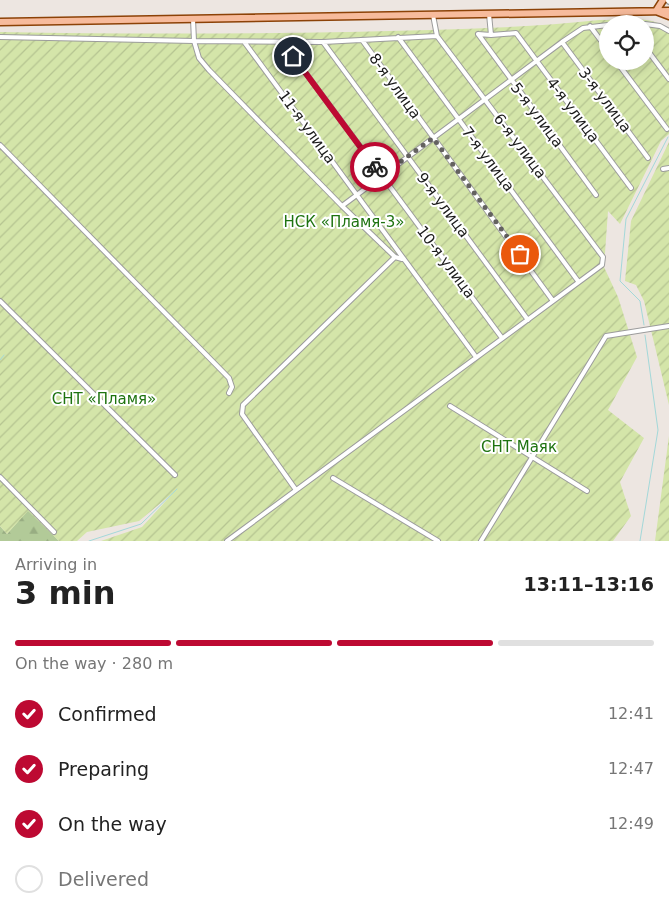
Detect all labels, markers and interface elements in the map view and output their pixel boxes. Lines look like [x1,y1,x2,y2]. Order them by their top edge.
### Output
map controls [599,15,654,70]
button: locate [599,15,654,70]
pin [272,35,314,77]
icon: home [279,42,307,70]
street label: 8-я улица [365,50,425,122]
street label: 3-я улица [575,64,635,136]
street label: 4-я улица [543,74,603,146]
street label: 5-я улица [507,79,567,151]
street label: 11-я улица [274,87,340,167]
street label: 6-я улица [490,110,550,182]
street label: 7-я улица [458,123,518,195]
courier [350,142,400,192]
icon: bike [361,153,389,181]
street label: 9-я улица [413,169,473,241]
park label: НСК «Пламя-3» [284,213,404,231]
street label: 10-я улица [413,222,479,302]
pin [499,233,541,275]
icon: bag [506,240,534,268]
park label: СНТ «Пламя» [52,390,156,408]
park label: СНТ Маяк [481,438,557,456]
text: Arriving in [15,555,97,574]
text: 13:11–13:16 [524,573,654,595]
text: 3 min [15,574,116,612]
text: On the way · 280 m [15,654,173,673]
icon: check [15,700,43,728]
text: Confirmed [58,703,157,725]
text: 12:41 [608,704,654,723]
icon: check [15,755,43,783]
text: Preparing [58,758,149,780]
text: 12:47 [608,759,654,778]
icon: check [15,810,43,838]
text: On the way [58,813,167,835]
text: 12:49 [608,814,654,833]
text: Delivered [58,868,149,890]

